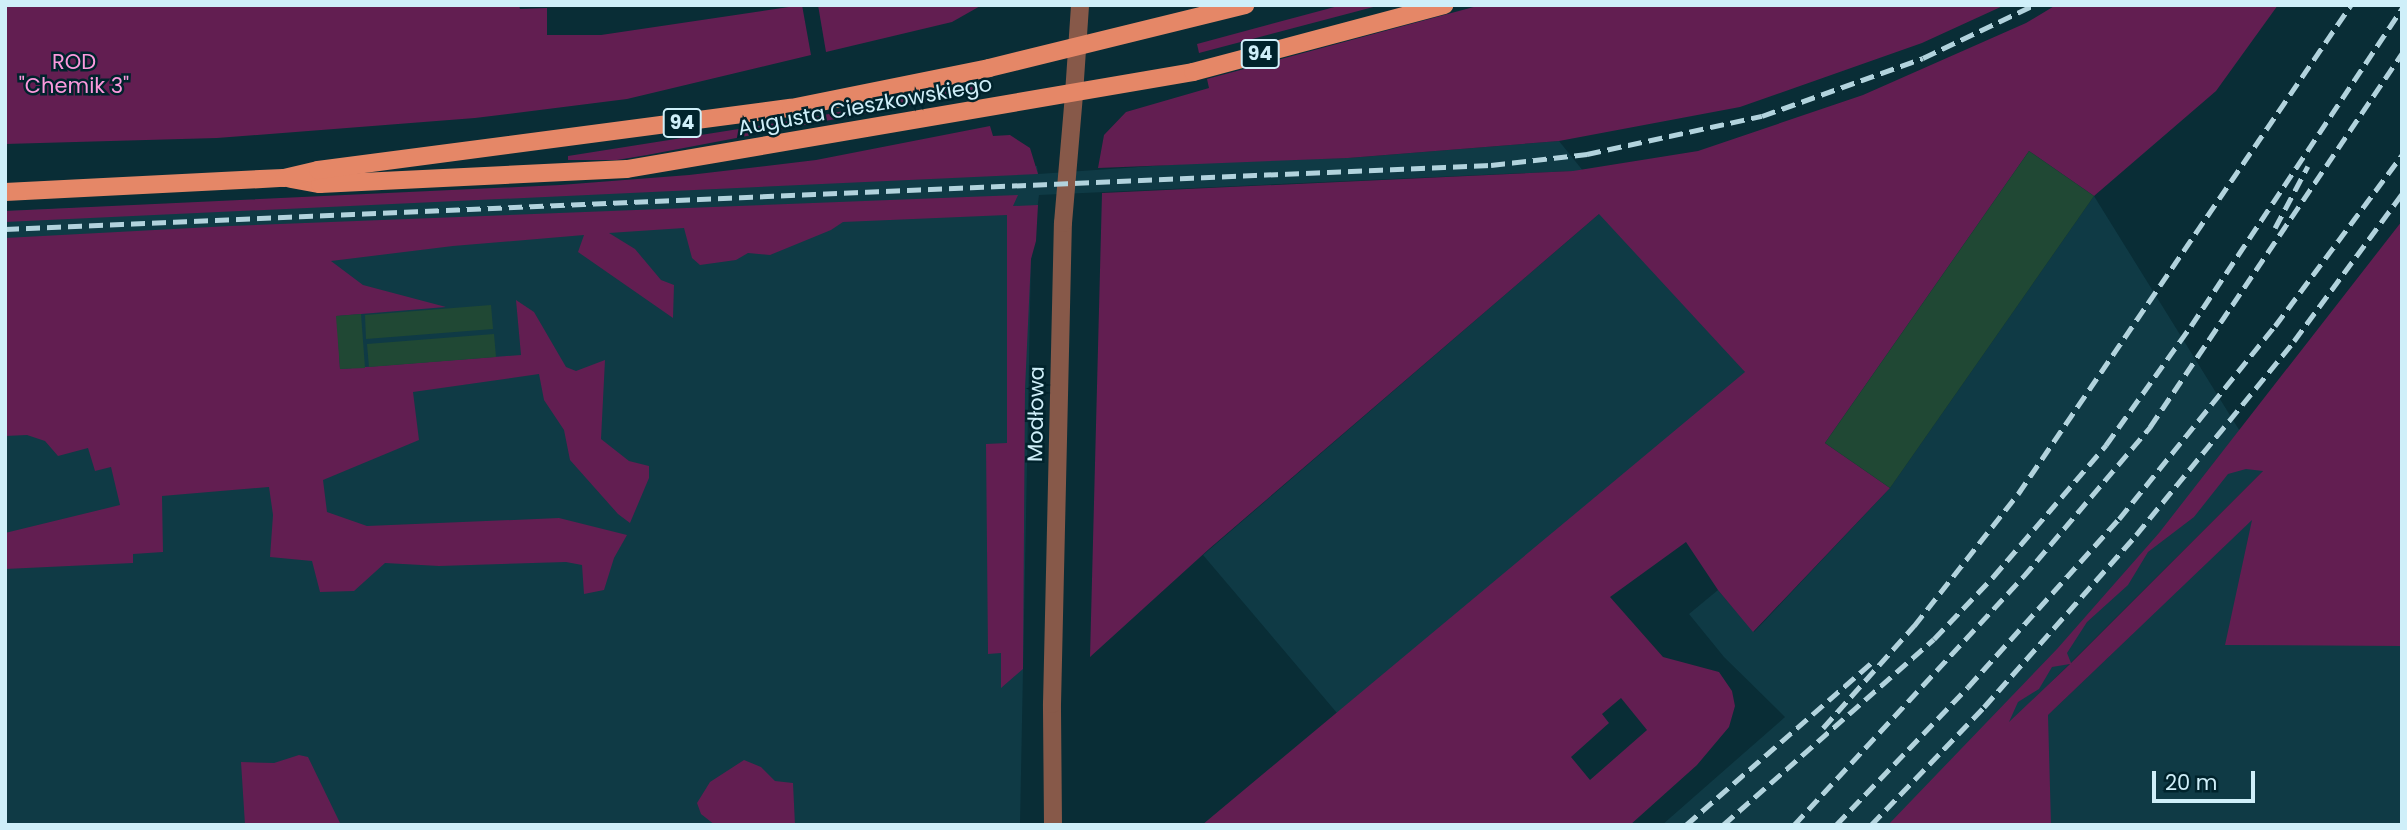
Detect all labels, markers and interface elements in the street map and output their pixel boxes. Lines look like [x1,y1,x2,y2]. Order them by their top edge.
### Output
road number: 94 [1239,38,1281,70]
park label: ROD "Chemik 3" [19,49,129,99]
street label: Augusta Cieszkowskiego [736,71,994,141]
road number: 94 [661,108,703,139]
street label: Modłowa [1023,366,1049,462]
scale bar [2155,756,2258,800]
text: 20 m [2165,768,2218,797]

